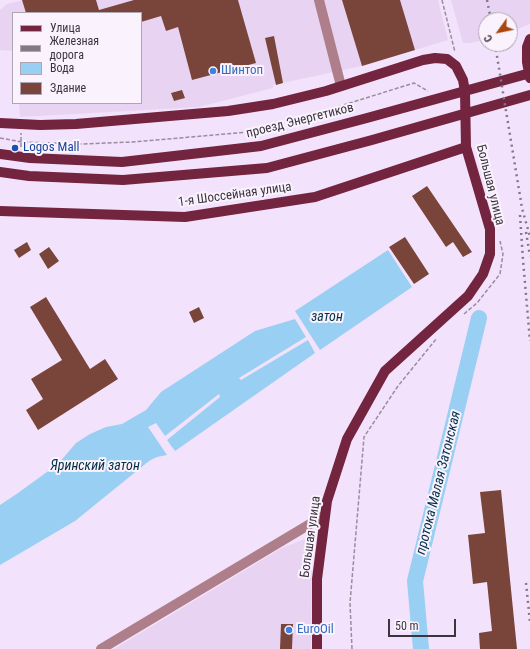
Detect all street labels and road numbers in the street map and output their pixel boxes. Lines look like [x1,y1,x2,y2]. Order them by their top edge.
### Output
street label: проезд Энергетиков [245,100,355,142]
street label: Большая улица [472,143,508,227]
street label: 1-я Шоссейная улица [177,179,293,211]
street label: Большая улица [298,495,324,579]

